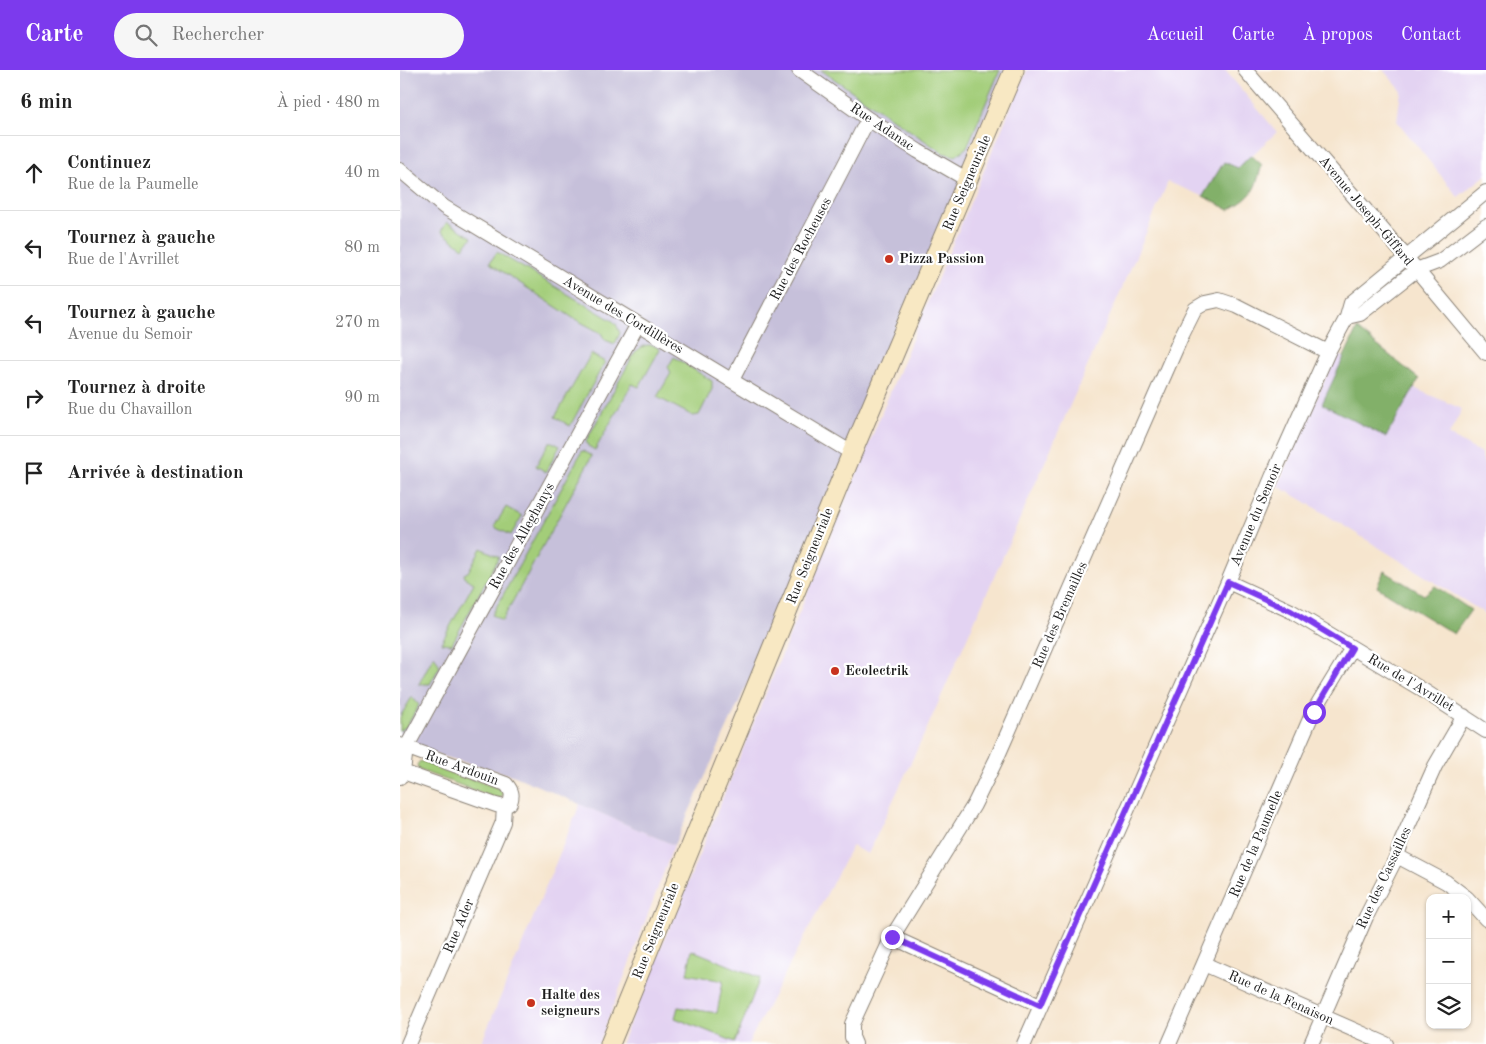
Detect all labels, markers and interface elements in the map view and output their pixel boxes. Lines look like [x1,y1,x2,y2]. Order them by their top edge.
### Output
search box [114,13,464,58]
icon: search [132,21,160,49]
text: Carte [25,23,84,47]
text: Rechercher [172,26,264,45]
text: Accueil [1146,26,1204,44]
text: Carte [1232,26,1274,44]
text: À propos [1302,26,1373,44]
text: Contact [1401,26,1461,44]
text: 6 min [20,92,73,113]
text: À pied · 480 m [277,95,380,111]
street label: Rue Adanac [848,101,916,153]
street label: Rue Seigneuriale [941,133,993,233]
street label: Avenue Joseph-Giffard [1316,153,1416,269]
text: Continuez [67,154,151,173]
icon: ahead [20,159,48,187]
text: 40 m [344,165,380,181]
text: Rue de la Paumelle [67,177,198,193]
street label: Rue des Rocheuses [768,195,834,303]
text: Tournez à gauche [67,229,215,248]
icon: left [20,234,48,262]
text: 80 m [344,240,380,256]
text: Rue de l'Avrillet [67,252,179,268]
place label: Pizza Passion [899,252,984,266]
marker: Pizza Passion [883,253,895,265]
street label: Avenue des Cordillères [560,274,686,356]
text: Tournez à gauche [67,304,215,323]
icon: left [20,309,48,337]
text: 270 m [335,315,380,331]
text: Avenue du Semoir [67,327,192,343]
text: Tournez à droite [67,379,206,398]
icon: right [20,384,48,412]
text: 90 m [344,390,380,406]
text: Rue du Chavaillon [67,402,192,418]
icon: arrive [20,459,48,487]
street label: Avenue du Semoir [1228,461,1284,568]
text: Arrivée à destination [67,464,243,483]
street label: Rue des Alleghanys [487,480,557,592]
street label: Rue Seigneuriale [784,506,836,606]
street label: Rue des Bremailles [1030,559,1090,671]
street label: Rue de l'Avrillet [1365,652,1457,714]
place label: Ecolectrik [845,664,909,678]
marker: Ecolectrik [829,665,841,677]
route start [1303,701,1326,724]
street label: Rue Ardouin [423,748,501,788]
street label: Rue de la Paumelle [1227,788,1285,900]
street label: Rue des Cassailles [1354,825,1414,931]
street label: Rue Seigneuriale [630,881,682,981]
map controls [1426,894,1471,1029]
button: + [1426,894,1471,939]
street label: Rue Ader [441,896,477,955]
route end [881,926,904,949]
button: − [1426,939,1471,984]
street label: Rue de la Fenaison [1226,968,1336,1028]
button: layers [1426,984,1471,1029]
place label: Halte des seigneurs [541,988,600,1018]
marker: Halte des seigneurs [525,997,537,1009]

